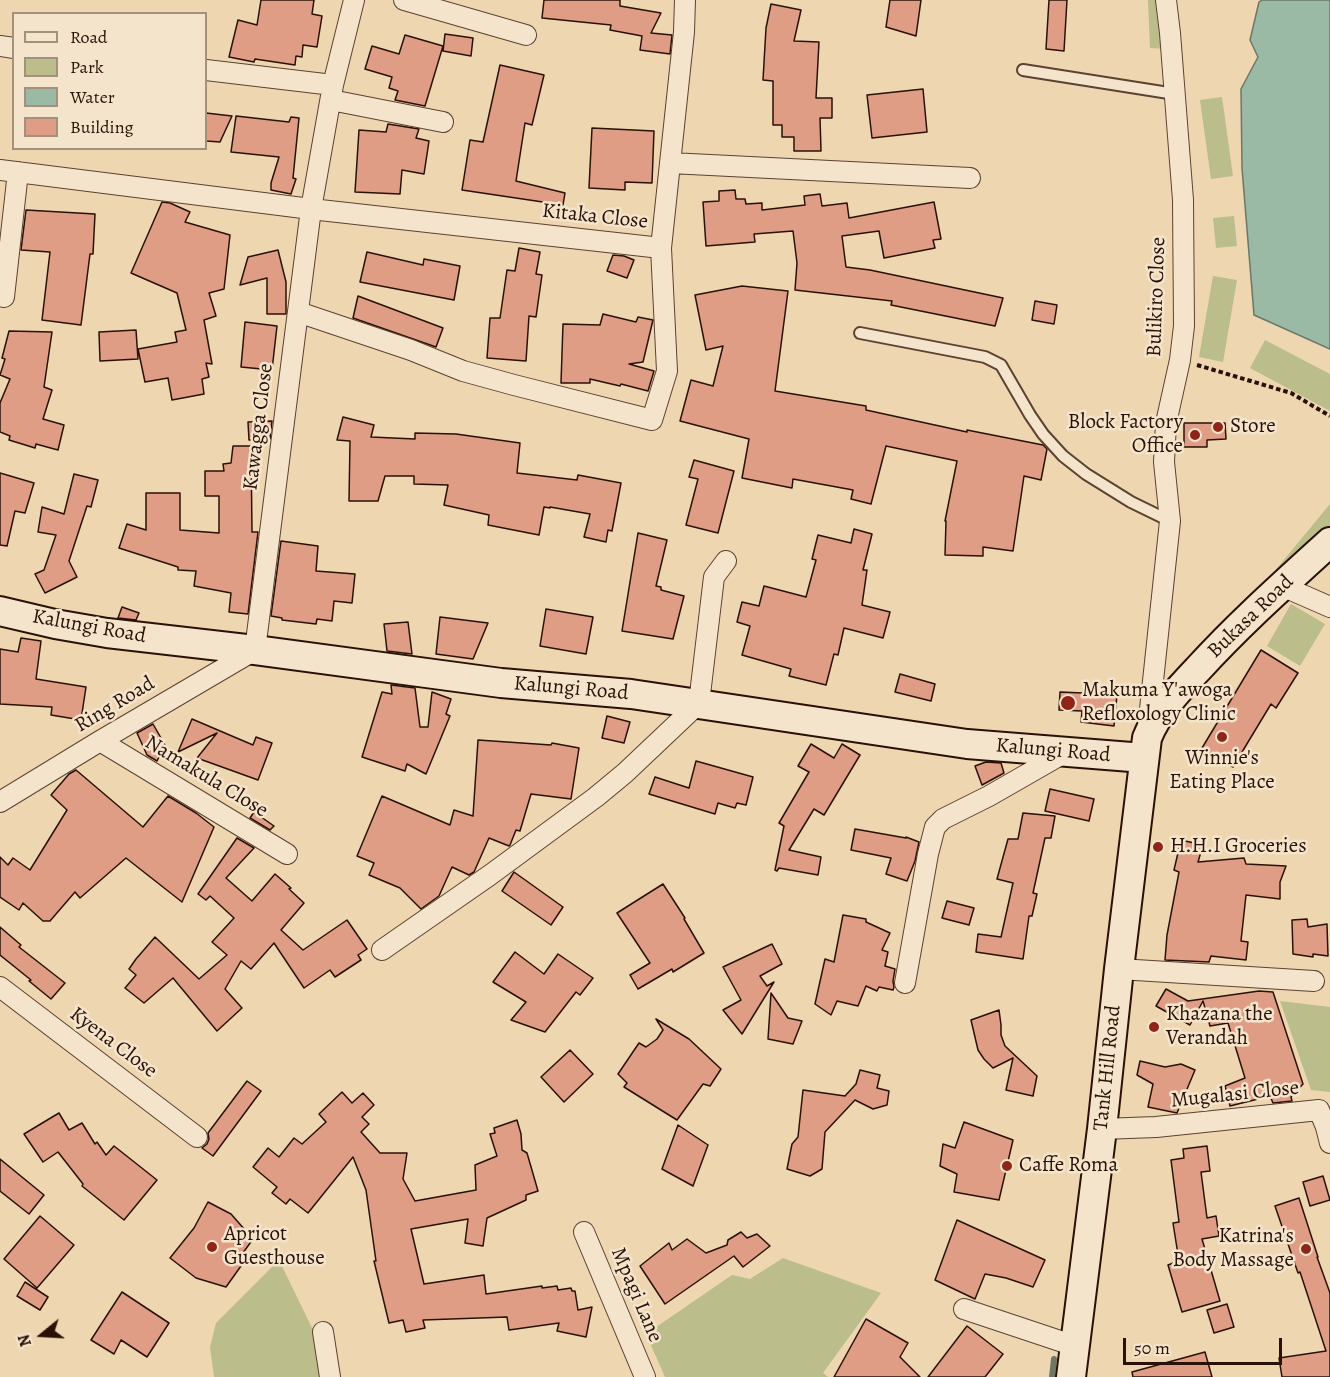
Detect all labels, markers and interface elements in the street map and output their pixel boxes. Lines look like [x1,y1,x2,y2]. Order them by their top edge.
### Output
legend [12,12,207,150]
text: Road [70,25,107,49]
text: Park [70,55,104,79]
text: Water [70,85,115,109]
text: Building [70,115,134,139]
street label: Kitaka Close [541,199,649,235]
street label: Bulikiro Close [1142,236,1172,358]
street label: Kawagga Close [239,362,279,492]
place label: Block Factory Office [1068,410,1183,460]
place label: Store [1230,414,1276,440]
marker: Store [1211,420,1225,434]
marker: Block Factory Office [1188,428,1202,442]
street label: Bukasa Road [1203,570,1299,664]
street label: Kalungi Road [30,605,148,649]
street label: Ring Road [71,671,159,739]
street label: Kalungi Road [513,671,629,707]
place label: Makuma Y'awoga Refloxology Clinic [1082,678,1236,728]
marker: Makuma Y'awoga Refloxology Clinic [1059,694,1077,712]
street label: Namakula Close [140,730,272,824]
marker: Winnie's Eating Place [1215,730,1229,744]
street label: Kalungi Road [995,733,1111,769]
place label: Winnie's Eating Place [1169,746,1275,796]
place label: H.H.I Groceries [1170,834,1307,860]
marker: H.H.I Groceries [1151,840,1165,854]
street label: Kyena Close [64,1002,162,1084]
place label: Khazana the Verandah [1166,1002,1273,1052]
street label: Tank Hill Road [1089,1004,1127,1132]
marker: Khazana the Verandah [1147,1020,1161,1034]
street label: Mugalasi Close [1170,1076,1300,1114]
place label: Caffe Roma [1019,1153,1118,1179]
marker: Caffe Roma [1000,1159,1014,1173]
place label: Apricot Guesthouse [224,1222,325,1272]
place label: Katrina's Body Massage [1172,1224,1294,1274]
marker: Apricot Guesthouse [205,1240,219,1254]
marker: Katrina's Body Massage [1299,1242,1313,1256]
street label: Mpagi Lane [605,1244,667,1346]
north arrow [12,1305,72,1365]
scale bar [1126,1326,1285,1364]
text: N [13,1332,37,1350]
text: 50 m [1134,1336,1170,1360]

